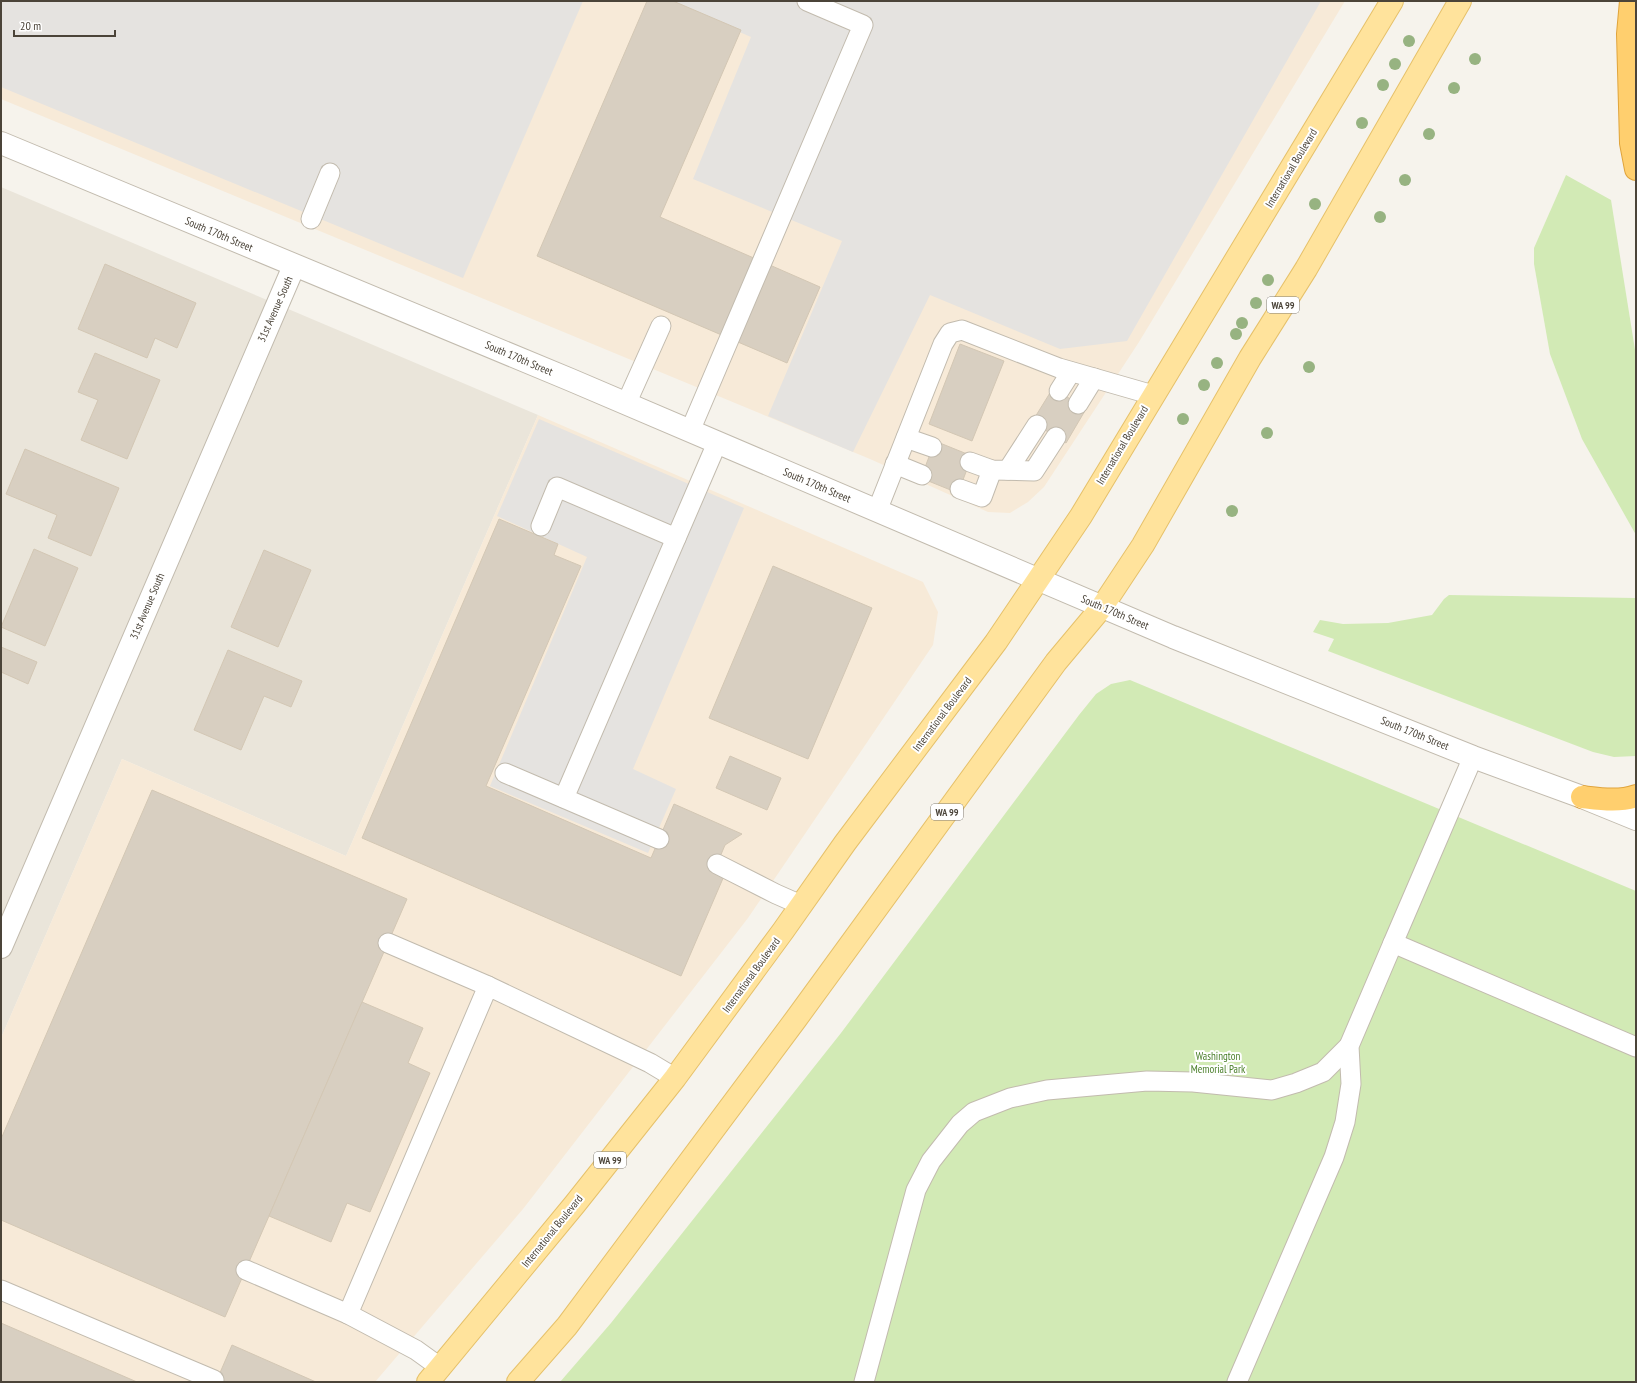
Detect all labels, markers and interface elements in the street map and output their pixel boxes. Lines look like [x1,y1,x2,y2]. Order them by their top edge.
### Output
scale bar [14,12,115,38]
text: 20 m [20,18,41,33]
street label: International Boulevard [1262,126,1320,210]
street label: South 170th Street [183,213,255,255]
street label: 31st Avenue South [254,274,296,344]
road number: WA 99 [1267,297,1299,313]
street label: South 170th Street [483,337,555,379]
street label: International Boulevard [1093,403,1151,487]
street label: South 170th Street [781,464,853,506]
street label: 31st Avenue South [127,570,167,641]
street label: South 170th Street [1079,591,1151,633]
street label: International Boulevard [909,674,975,754]
street label: South 170th Street [1379,713,1451,753]
road number: WA 99 [931,804,963,820]
street label: International Boulevard [719,935,783,1015]
park label: Washington Memorial Park [1191,1049,1246,1076]
road number: WA 99 [594,1152,626,1168]
street label: International Boulevard [518,1192,586,1270]

